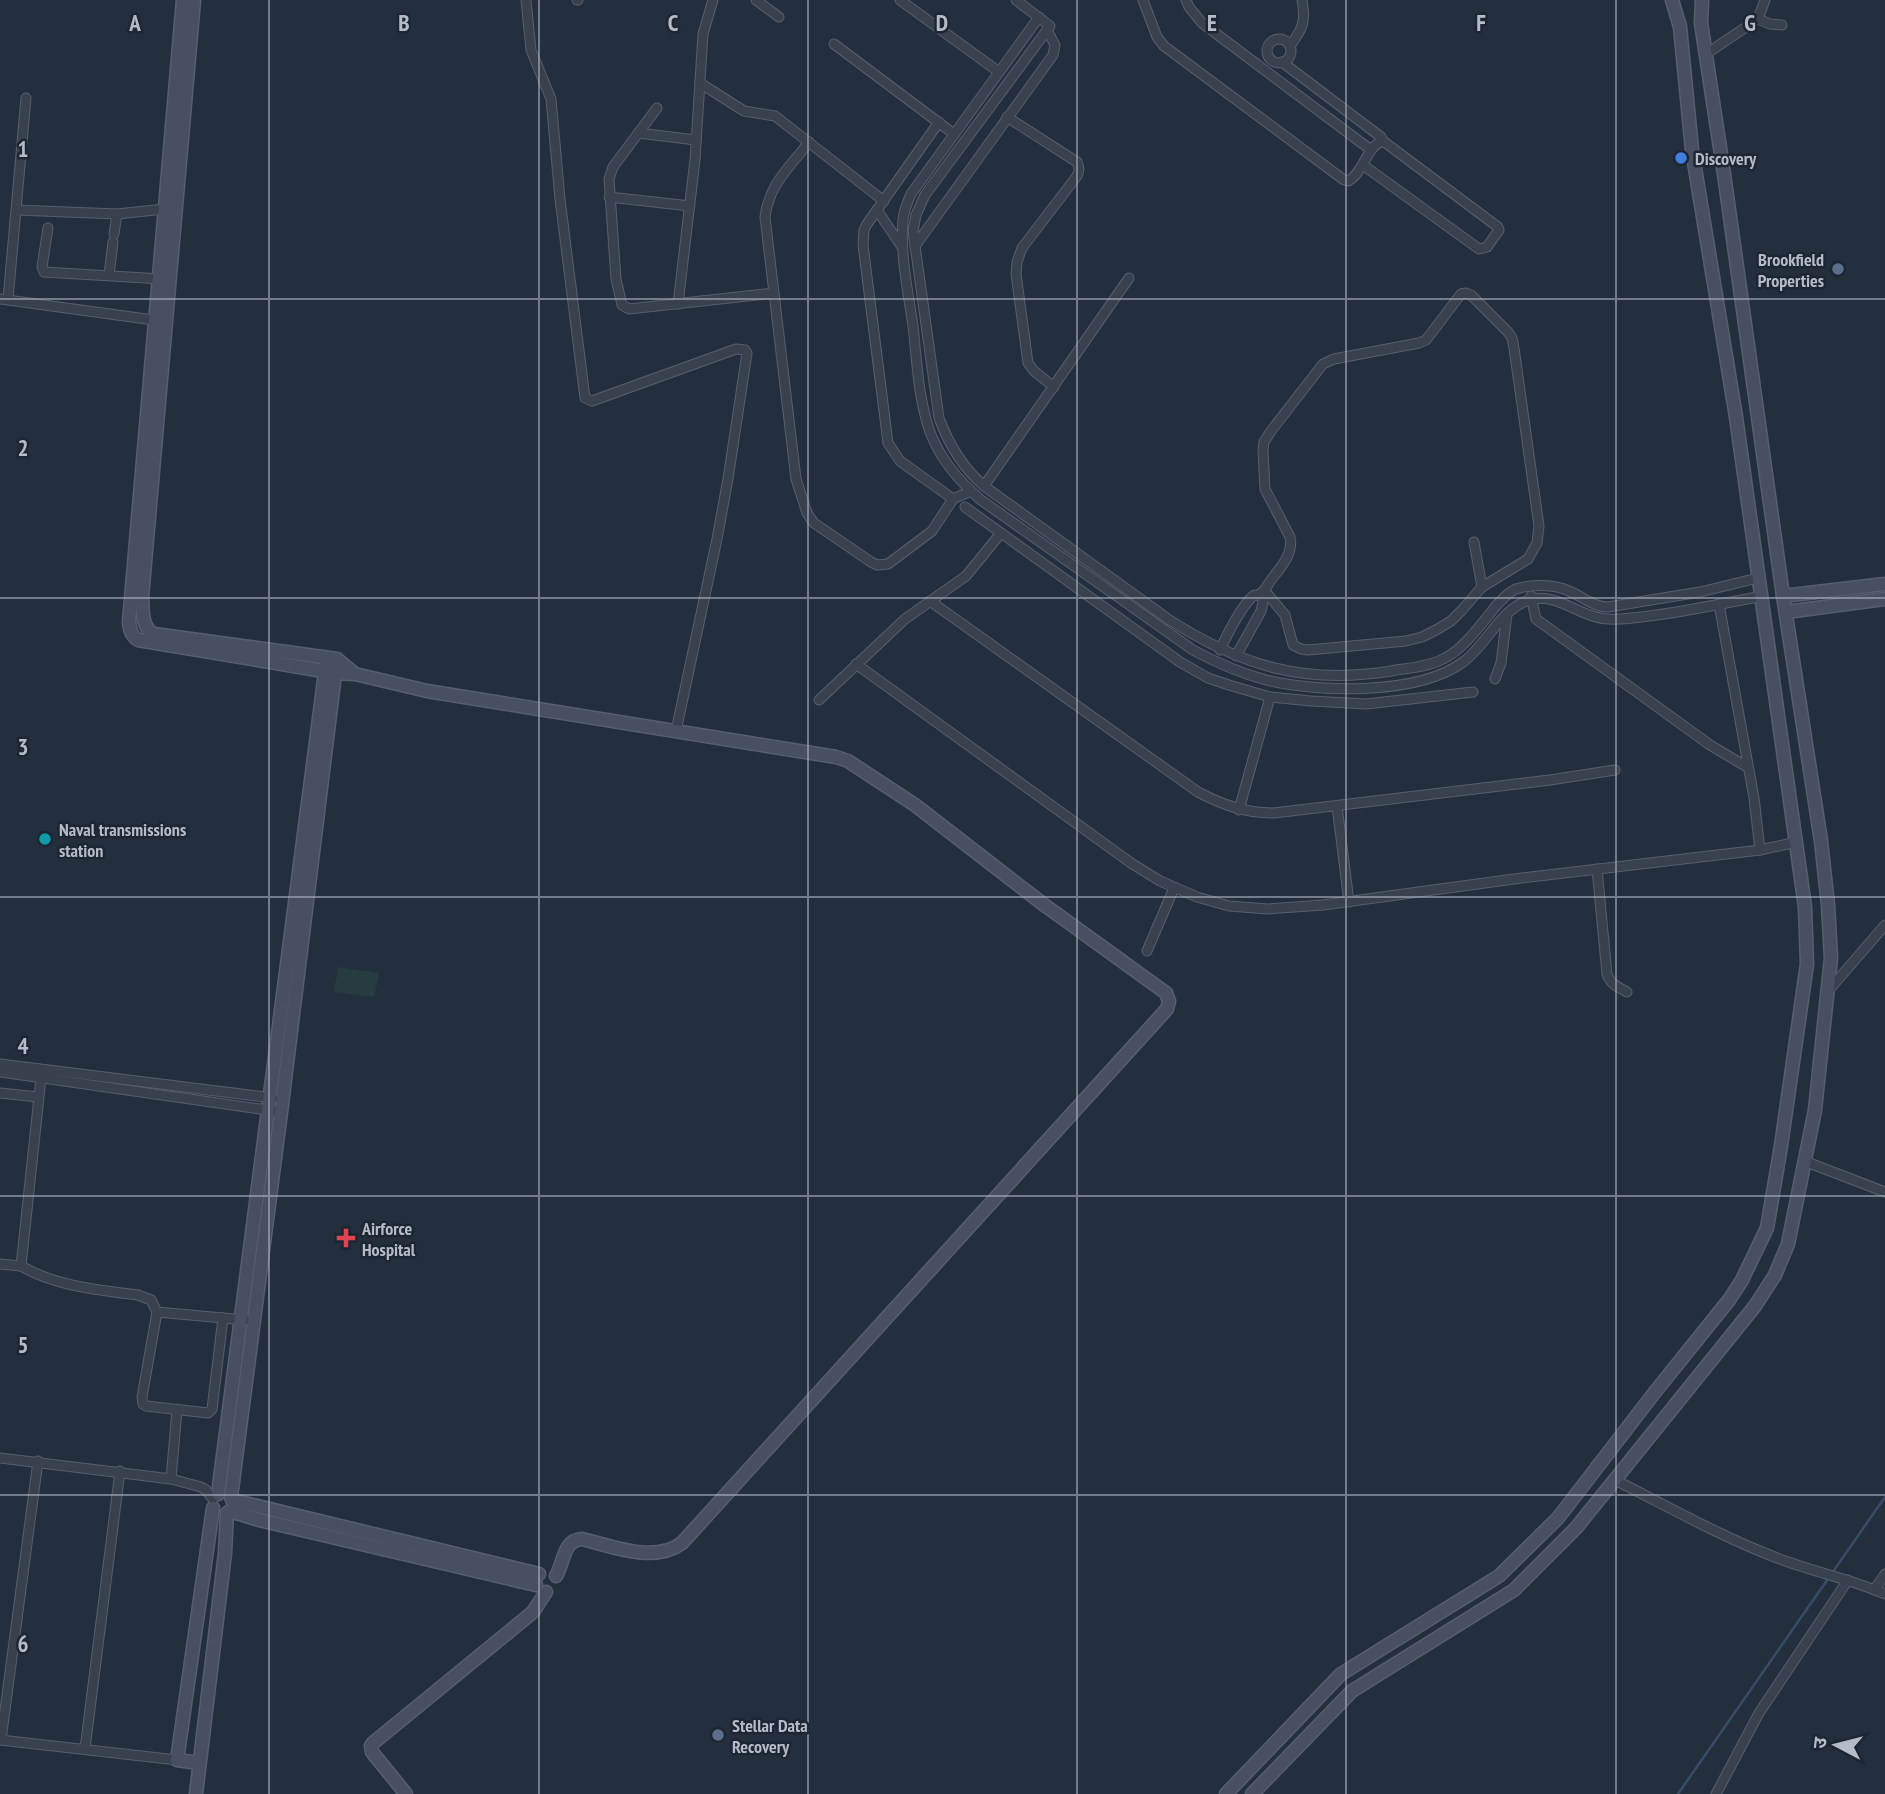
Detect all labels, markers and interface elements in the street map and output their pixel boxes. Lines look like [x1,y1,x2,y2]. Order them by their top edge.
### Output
text: A [128,8,141,37]
text: B [398,8,410,37]
text: C [668,8,679,37]
text: D [936,8,948,37]
text: E [1207,8,1217,37]
text: F [1476,8,1486,37]
text: G [1744,8,1756,37]
text: 1 [18,134,29,163]
place label: Discovery [1695,147,1757,170]
marker: Discovery [1673,150,1689,166]
place label: Brookfield Properties [1758,248,1824,292]
marker: Brookfield Properties [1830,261,1846,277]
text: 2 [18,433,29,462]
text: 3 [18,732,29,761]
place label: Naval transmissions station [59,818,186,862]
marker: Naval transmissions station [37,831,53,847]
text: 4 [18,1031,29,1060]
place label: Airforce Hospital [361,1217,416,1261]
marker: Airforce Hospital [336,1228,356,1248]
text: 5 [18,1330,29,1359]
text: 6 [18,1629,29,1658]
north arrow [1801,1710,1871,1780]
place label: Stellar Data Recovery [732,1714,808,1758]
marker: Stellar Data Recovery [710,1727,726,1743]
text: उ [1807,1735,1832,1750]

